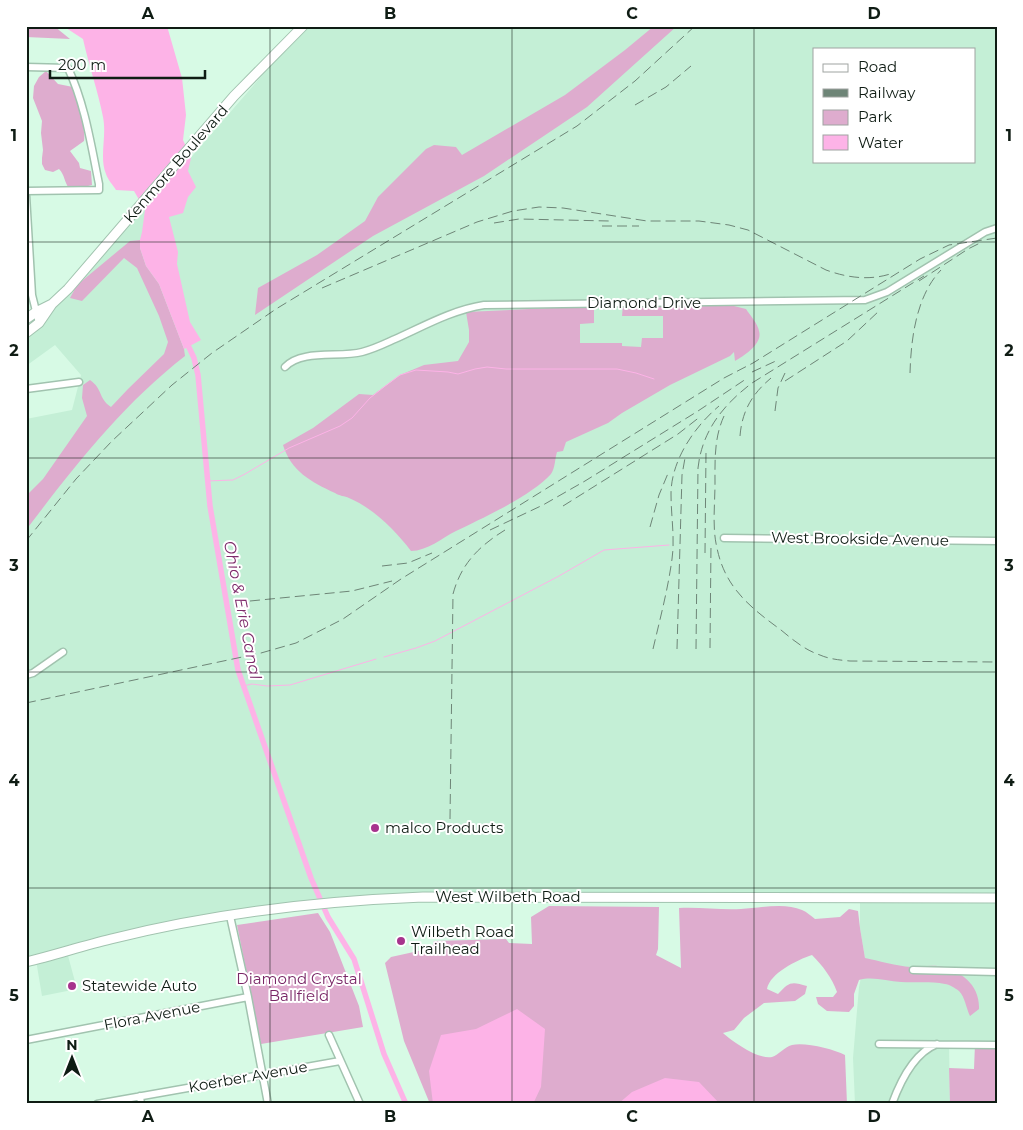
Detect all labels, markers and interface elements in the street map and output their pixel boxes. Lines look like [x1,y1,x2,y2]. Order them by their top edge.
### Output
text: A [141,4,155,23]
text: B [384,4,396,23]
text: C [626,4,638,23]
text: D [867,4,881,23]
scale bar [50,48,205,80]
legend [813,48,976,162]
text: 200 m [58,55,106,74]
text: Road [858,57,897,76]
text: Railway [858,83,916,102]
street label: Kenmore Boulevard [119,101,232,227]
text: Park [858,107,892,126]
text: 1 [11,126,17,145]
text: 1 [1006,126,1012,145]
text: Water [858,133,904,152]
street label: Diamond Drive [587,293,701,312]
text: 2 [9,341,19,360]
text: 2 [1004,341,1014,360]
street label: West Brookside Avenue [771,527,949,550]
water label: Ohio & Erie Canal [220,539,265,682]
text: 3 [8,556,19,575]
text: 3 [1003,556,1014,575]
text: 4 [8,771,20,790]
text: 4 [1003,771,1015,790]
place label: malco Products [385,818,503,837]
marker: malco Products [369,822,381,834]
street label: West Wilbeth Road [435,887,581,906]
place label: Wilbeth Road Trailhead [411,922,514,958]
marker: Wilbeth Road Trailhead [395,935,407,947]
park label: Diamond Crystal Ballfield [236,969,362,1005]
place label: Statewide Auto [82,976,197,995]
marker: Statewide Auto [66,980,78,992]
text: 5 [9,986,19,1005]
text: 5 [1004,986,1014,1005]
street label: Flora Avenue [102,997,202,1034]
north arrow [48,1032,98,1082]
text: N [66,1036,78,1054]
street label: Koerber Avenue [187,1057,309,1096]
text: A [141,1107,155,1126]
text: B [384,1107,396,1126]
text: C [626,1107,638,1126]
text: D [867,1107,881,1126]

